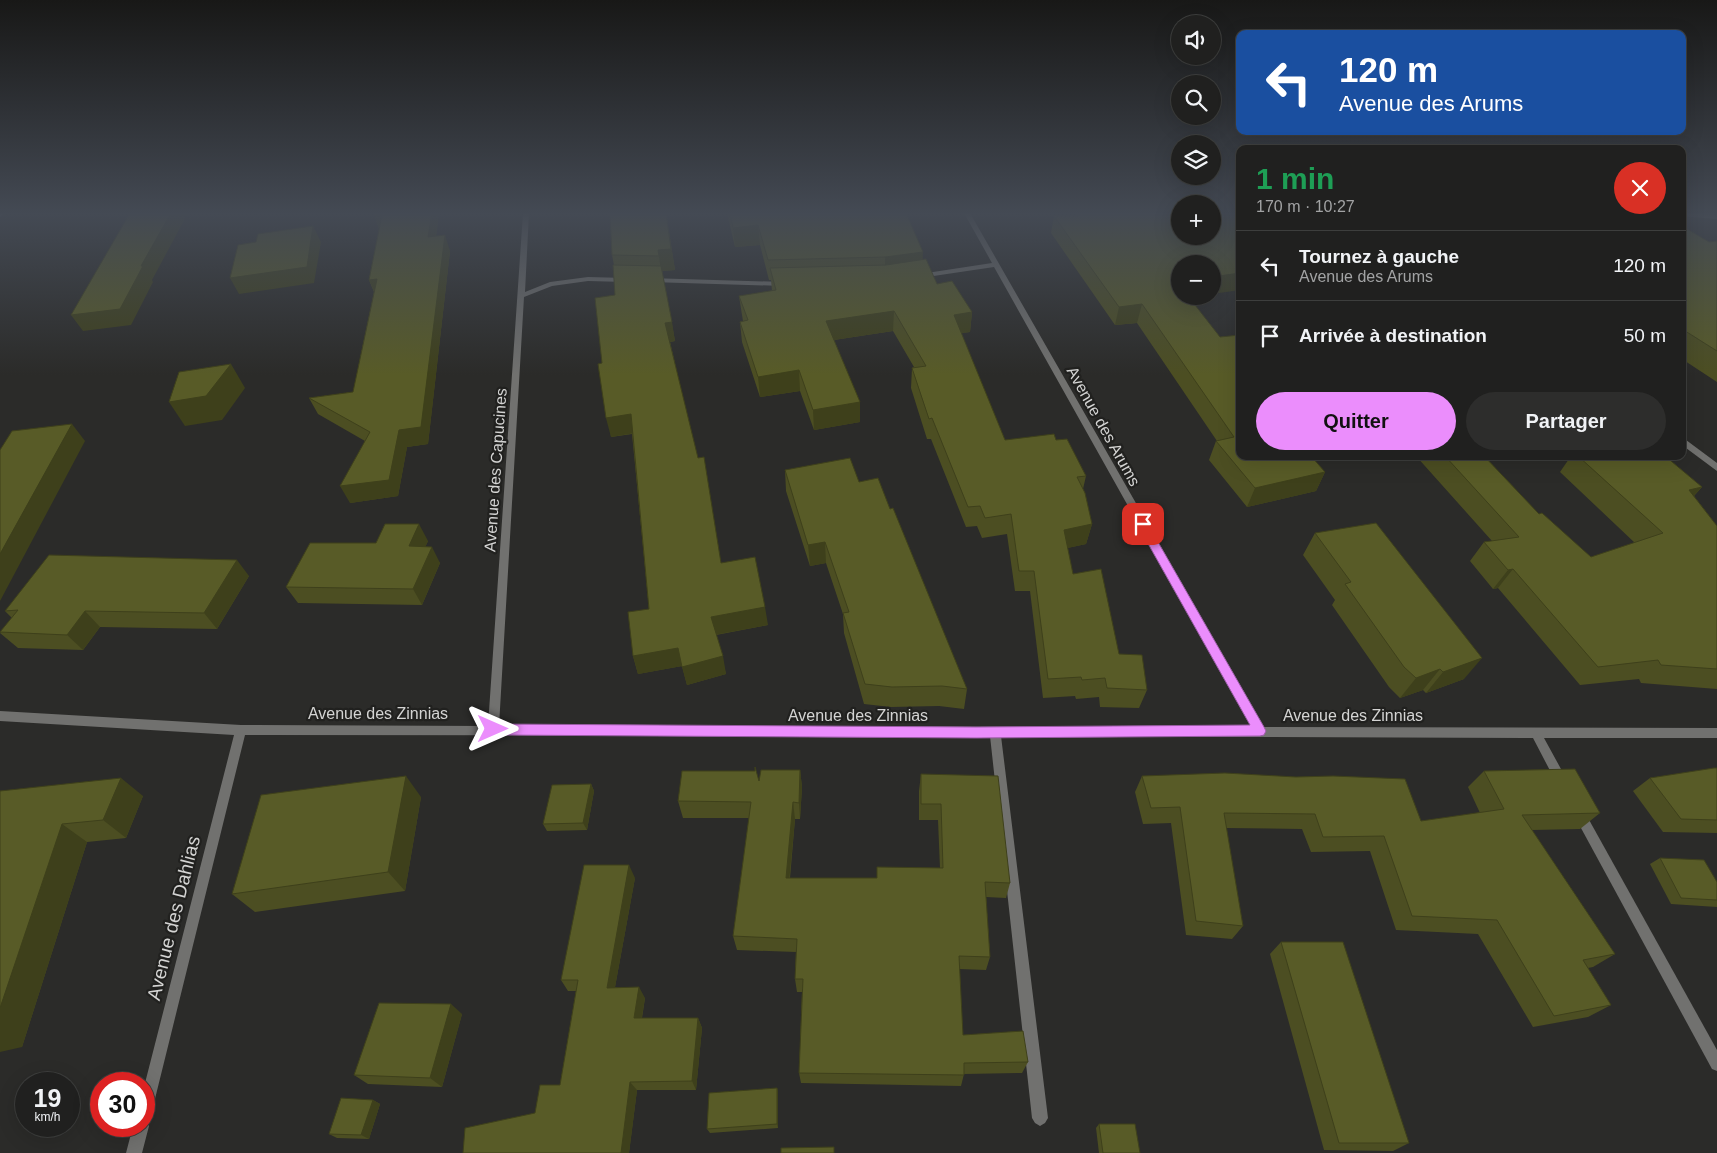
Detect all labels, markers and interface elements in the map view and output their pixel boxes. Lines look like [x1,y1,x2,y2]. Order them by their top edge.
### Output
map controls [1171,15,1221,305]
button: sound [1171,15,1221,65]
icon: left [1256,50,1321,115]
text: 120 m [1339,50,1438,89]
button: search [1171,75,1221,125]
text: Avenue des Arums [1339,91,1523,116]
button: layers [1171,135,1221,185]
text: 1 min [1256,162,1334,195]
button: close [1614,162,1666,214]
button: + [1171,195,1221,245]
text: 170 m · 10:27 [1256,198,1355,215]
text: Tournez à gauche [1299,246,1459,267]
icon: left [1256,252,1284,280]
button: − [1171,255,1221,305]
text: 120 m [1613,255,1666,276]
text: Avenue des Arums [1299,268,1433,285]
icon: arrive [1256,322,1284,350]
text: Arrivée à destination [1299,325,1487,346]
text: 50 m [1624,325,1666,346]
street label: Avenue des Arums [1064,364,1143,489]
street label: Avenue des Capucines [481,388,510,553]
button: Quitter [1256,392,1456,450]
button: Partager [1466,392,1666,450]
pin [1122,503,1164,545]
icon: arrive [1129,510,1157,538]
position arrow [466,702,518,754]
street label: Avenue des Zinnias [308,705,448,722]
street label: Avenue des Zinnias [788,707,928,724]
street label: Avenue des Zinnias [1283,707,1423,724]
street label: Avenue des Dahlias [143,834,204,1002]
speed limit sign: 30 [90,1072,155,1137]
text: 19 [34,1084,61,1112]
text: km/h [34,1110,61,1124]

